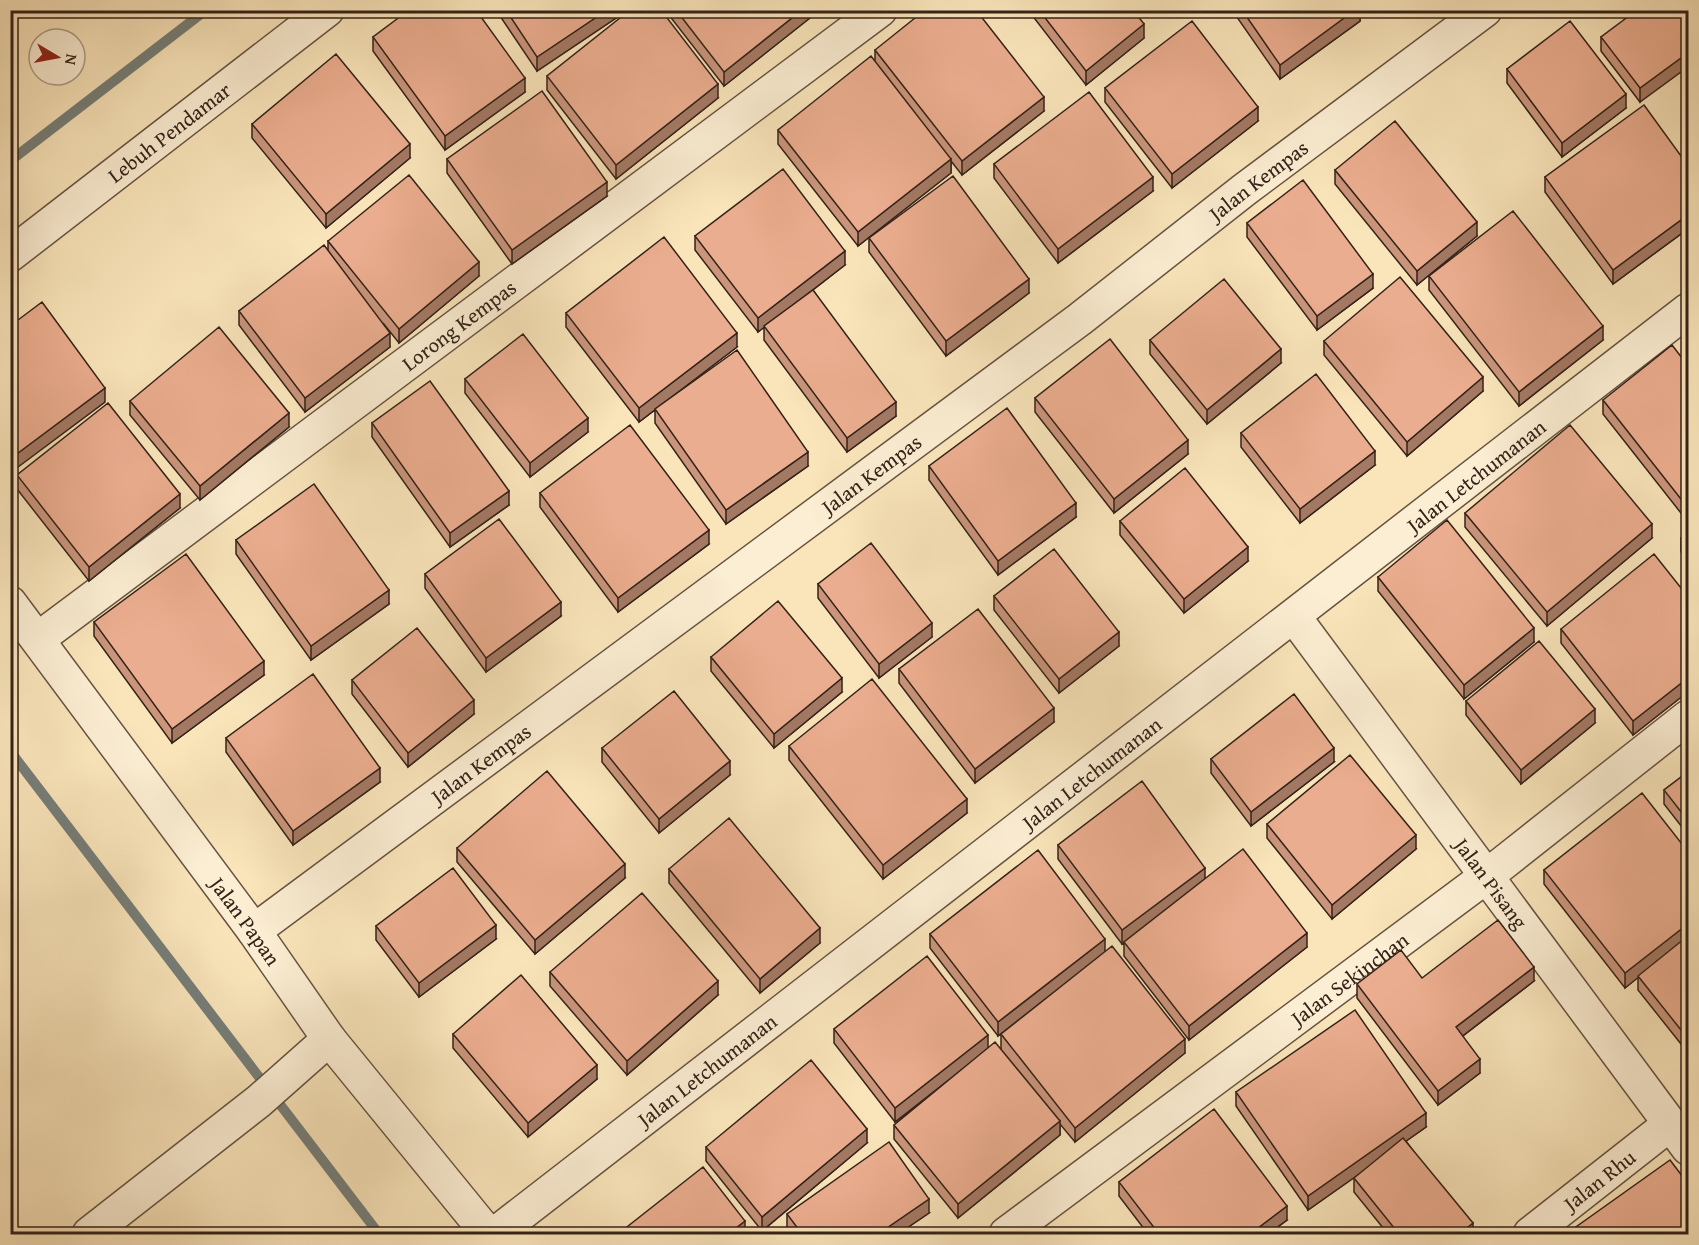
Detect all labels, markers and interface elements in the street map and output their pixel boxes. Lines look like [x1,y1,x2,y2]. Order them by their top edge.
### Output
north arrow [27,27,87,87]
text: N [59,52,85,67]
street label: Lebuh Pendamar [101,74,238,190]
street label: Jalan Kempas [1199,132,1314,230]
street label: Lorong Kempas [395,272,522,378]
street label: Jalan Letchumanan [1397,411,1552,541]
street label: Jalan Kempas [812,426,928,523]
street label: Jalan Letchumanan [1013,709,1168,838]
street label: Jalan Kempas [422,716,537,812]
street label: Jalan Pisang [1446,829,1536,936]
street label: Jalan Papan [201,868,289,972]
street label: Jalan Sekinchan [1282,924,1415,1034]
street label: Jalan Letchumanan [628,1006,783,1136]
street label: Jalan Rhu [1554,1141,1642,1220]

